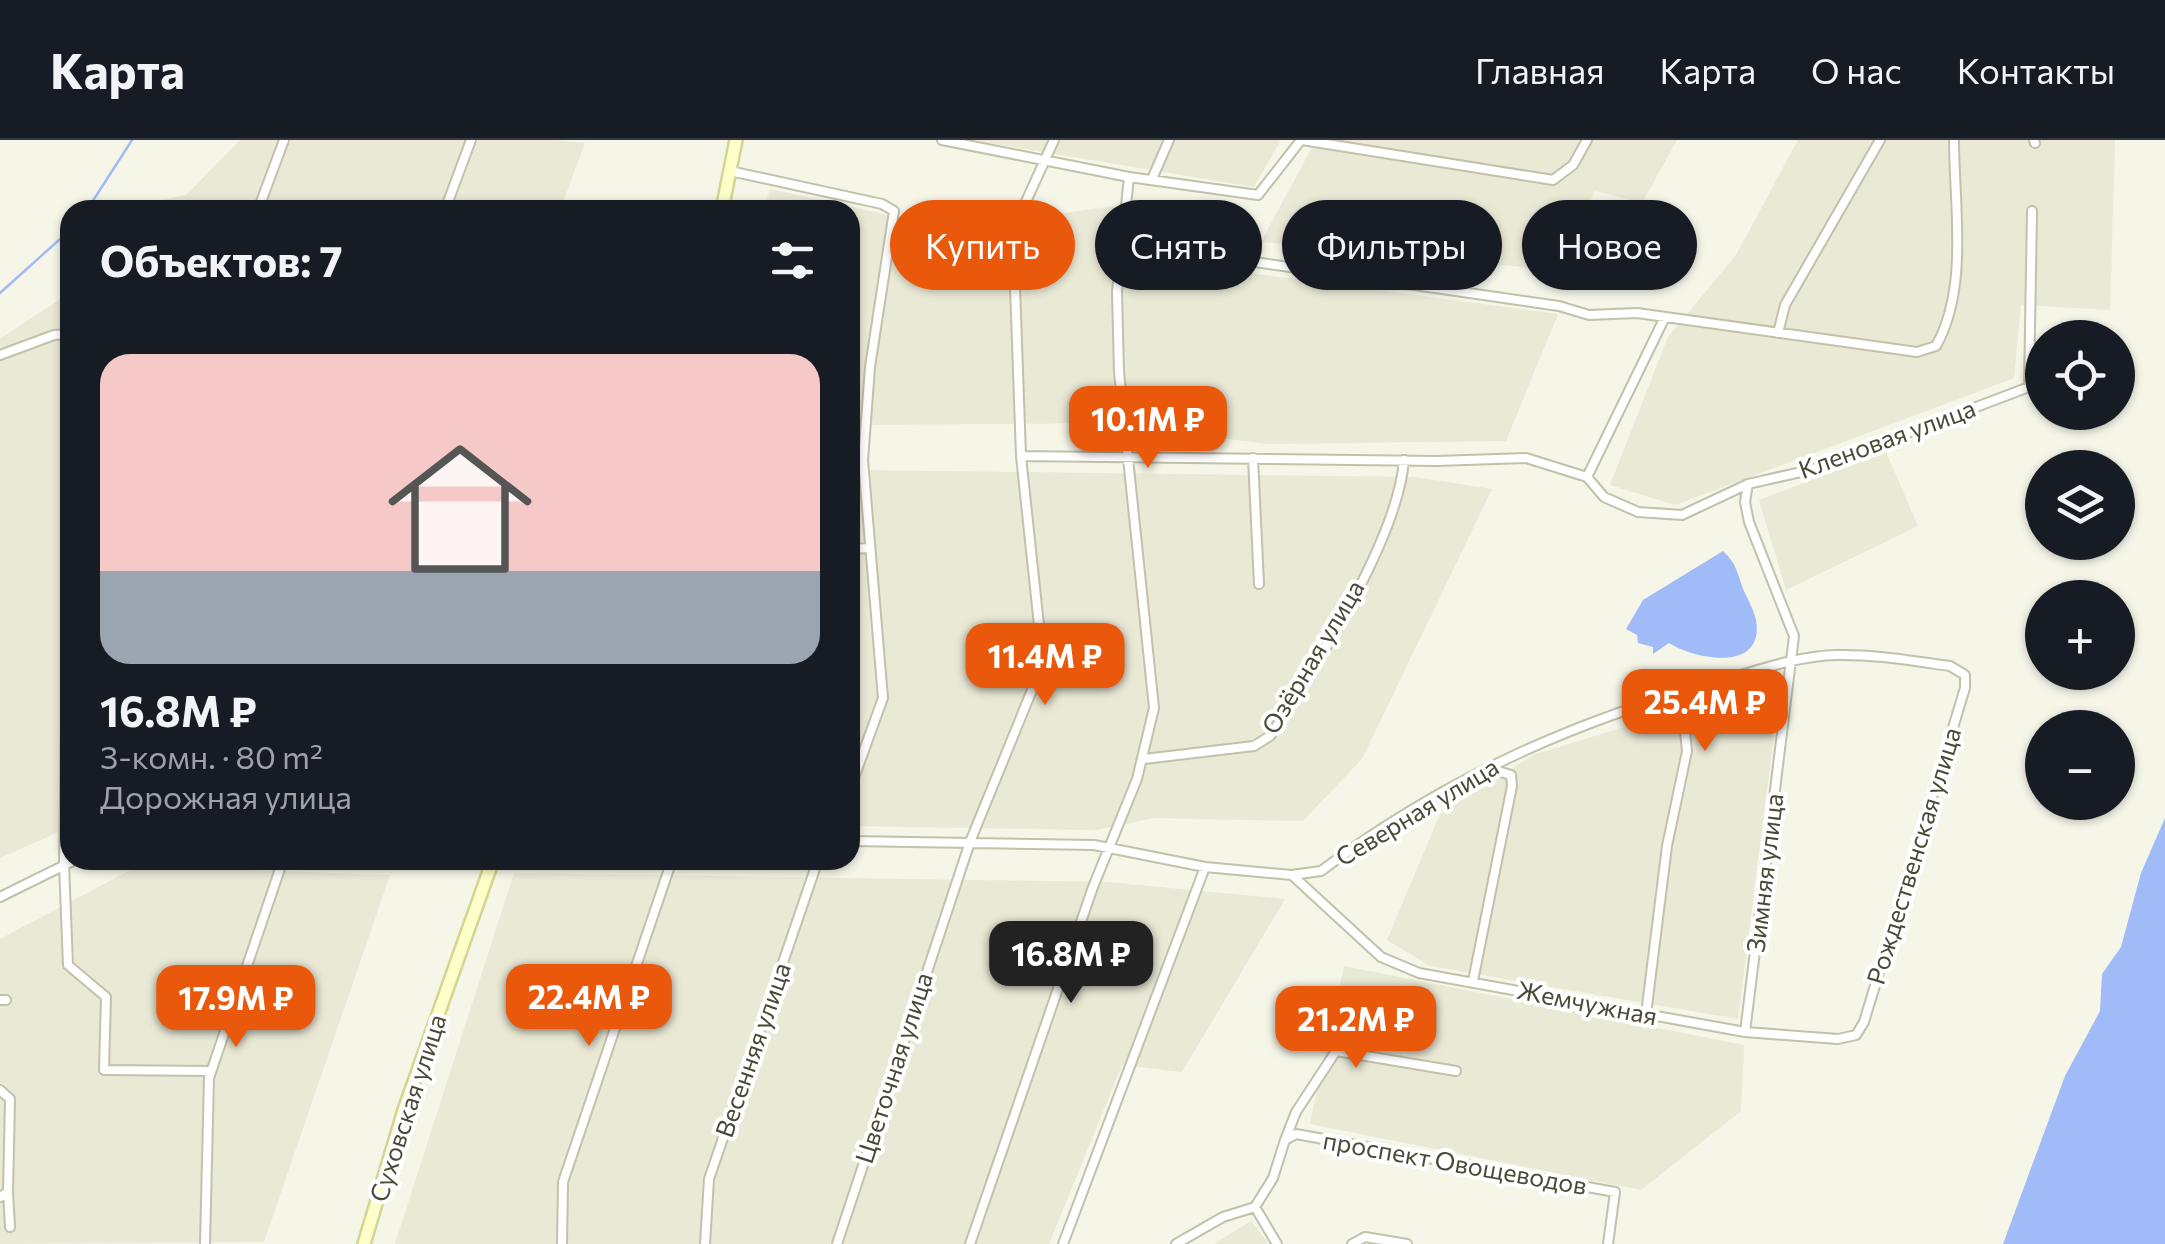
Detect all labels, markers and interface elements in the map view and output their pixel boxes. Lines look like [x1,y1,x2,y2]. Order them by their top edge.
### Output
text: Карта [50,40,185,99]
text: Главная [1475,48,1605,91]
text: Карта [1660,48,1756,91]
text: О нас [1811,48,1902,91]
text: Контакты [1957,48,2115,91]
chip: Купить [890,200,1075,290]
chip: Снять [1095,200,1262,290]
chip: Фильтры [1282,200,1502,290]
chip: Новое [1522,200,1697,290]
icon: filters [765,233,820,288]
text: Объектов: 7 [100,234,343,286]
map controls [2025,320,2135,820]
button: locate [2025,320,2135,430]
pin: 10.1M ₽ [1056,386,1240,471]
street label: Кленовая улица [1794,392,1979,484]
text: 10.1M ₽ [1091,398,1205,438]
icon: home [370,419,550,599]
button: layers [2025,450,2135,560]
street label: Озёрная улица [1255,574,1370,739]
button: + [2025,580,2135,690]
pin: 11.4M ₽ [953,623,1137,708]
text: 11.4M ₽ [988,635,1102,675]
pin: 25.4M ₽ [1613,669,1797,754]
text: 25.4M ₽ [1644,681,1766,721]
text: 16.8M ₽ [100,684,257,736]
button: − [2025,710,2135,820]
street label: Рождественская улица [1860,724,1966,988]
text: 3-комн. · 80 m² [100,736,323,776]
street label: Северная улица [1330,751,1503,872]
text: Дорожная улица [100,776,352,816]
street label: Зимняя улица [1739,792,1789,954]
pin: 16.8M ₽ [979,921,1163,1006]
text: 16.8M ₽ [1011,933,1131,973]
street label: Весенняя улица [708,958,796,1141]
pin: 22.4M ₽ [497,964,681,1049]
pin: 17.9M ₽ [144,965,328,1050]
street label: Цветочная улица [848,968,938,1167]
street label: Жемчужная [1515,974,1660,1030]
text: 22.4M ₽ [528,976,650,1016]
text: 17.9M ₽ [178,977,294,1017]
pin: 21.2M ₽ [1264,986,1448,1071]
text: 21.2M ₽ [1297,998,1415,1038]
street label: Суховская улица [363,1010,452,1205]
street label: проспект Овощеводов [1321,1124,1589,1200]

